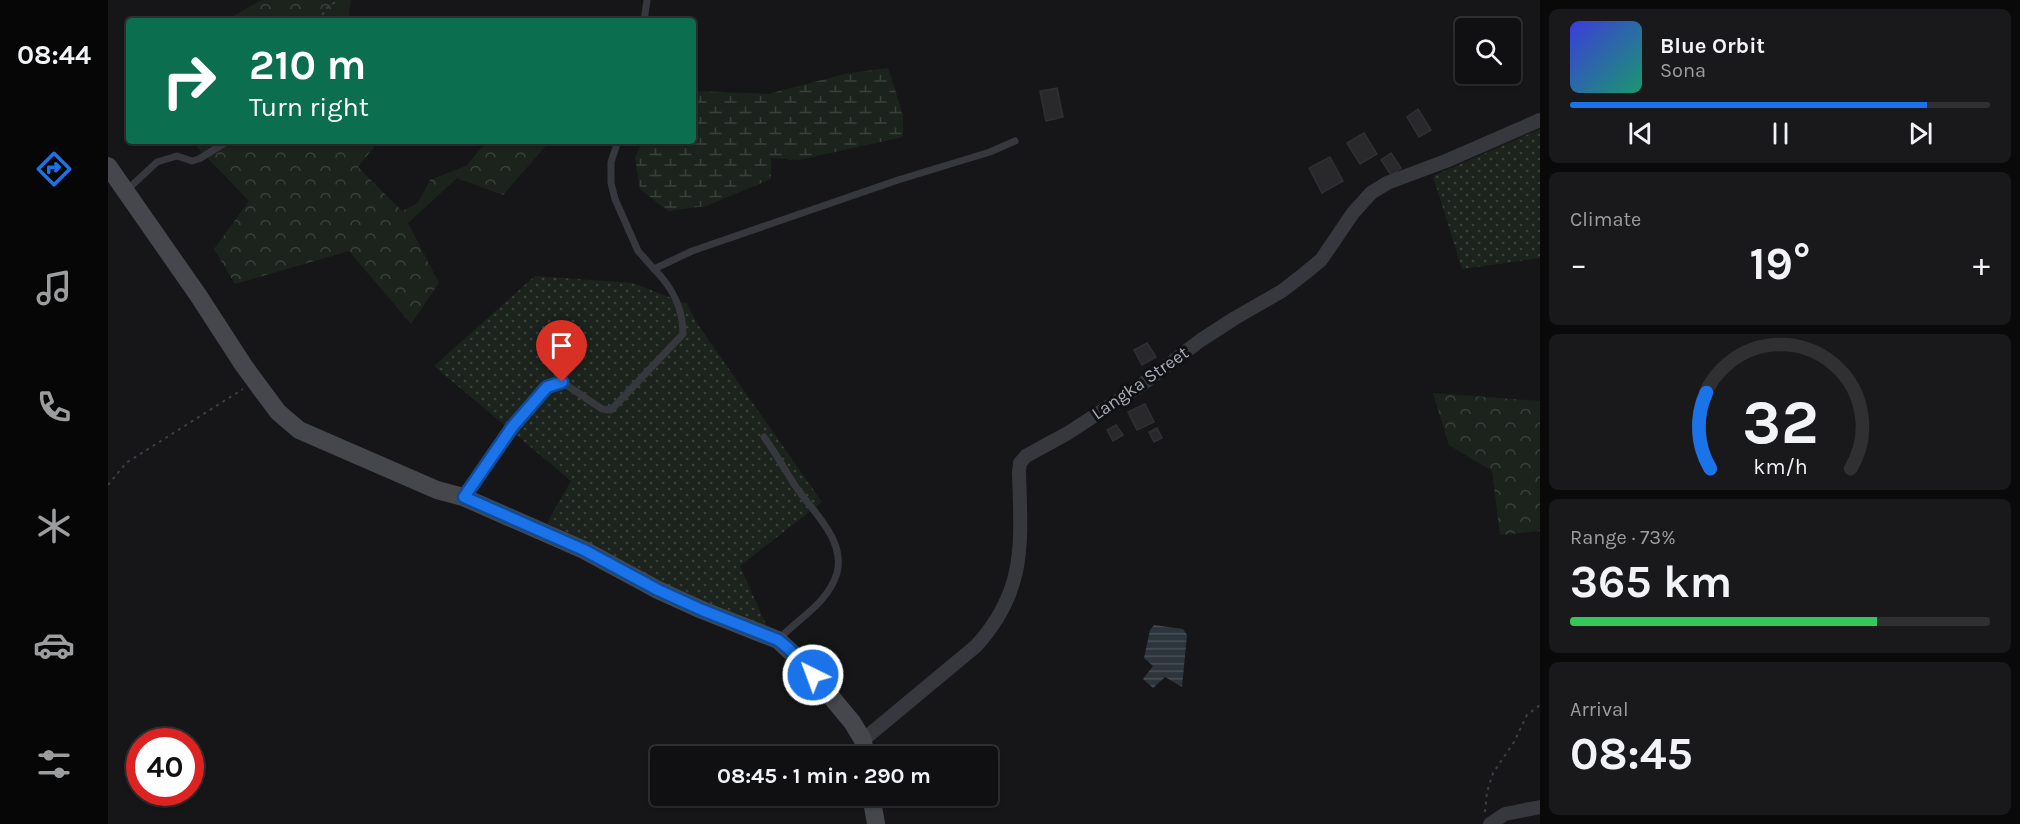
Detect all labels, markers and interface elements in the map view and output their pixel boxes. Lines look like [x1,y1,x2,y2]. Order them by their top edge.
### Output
map controls [1455,18,1521,84]
button: search [1455,18,1521,84]
text: Blue Orbit [1660,33,1765,59]
text: 08:44 [17,39,91,71]
text: 210 m [249,40,366,90]
icon: right [150,42,228,120]
text: Sona [1660,59,1706,82]
text: Turn right [249,91,369,123]
icon: previous [1624,117,1657,150]
icon: pause [1764,117,1797,150]
icon: next [1904,117,1937,150]
icon: directions [33,148,75,190]
text: Climate [1570,208,1641,231]
text: 19° [1750,238,1810,290]
text: − [1570,245,1587,283]
text: + [1973,245,1990,283]
icon: music [33,267,75,309]
pin [536,320,587,382]
icon: arrive [545,329,578,362]
street label: Langka Street [1087,341,1193,424]
icon: phone [33,386,75,428]
text: 32 [1742,386,1818,459]
text: km/h [1753,454,1807,479]
icon: climate [33,505,75,547]
text: Range · 73% [1570,526,1676,549]
text: 365 km [1570,556,1732,608]
icon: car [33,624,75,666]
position arrow [781,643,845,707]
text: Arrival [1570,698,1629,721]
speed limit sign: 40 [126,728,204,806]
text: 08:45 [1570,728,1693,780]
icon: filters [33,743,75,785]
text: 08:45 · 1 min · 290 m [717,763,931,789]

